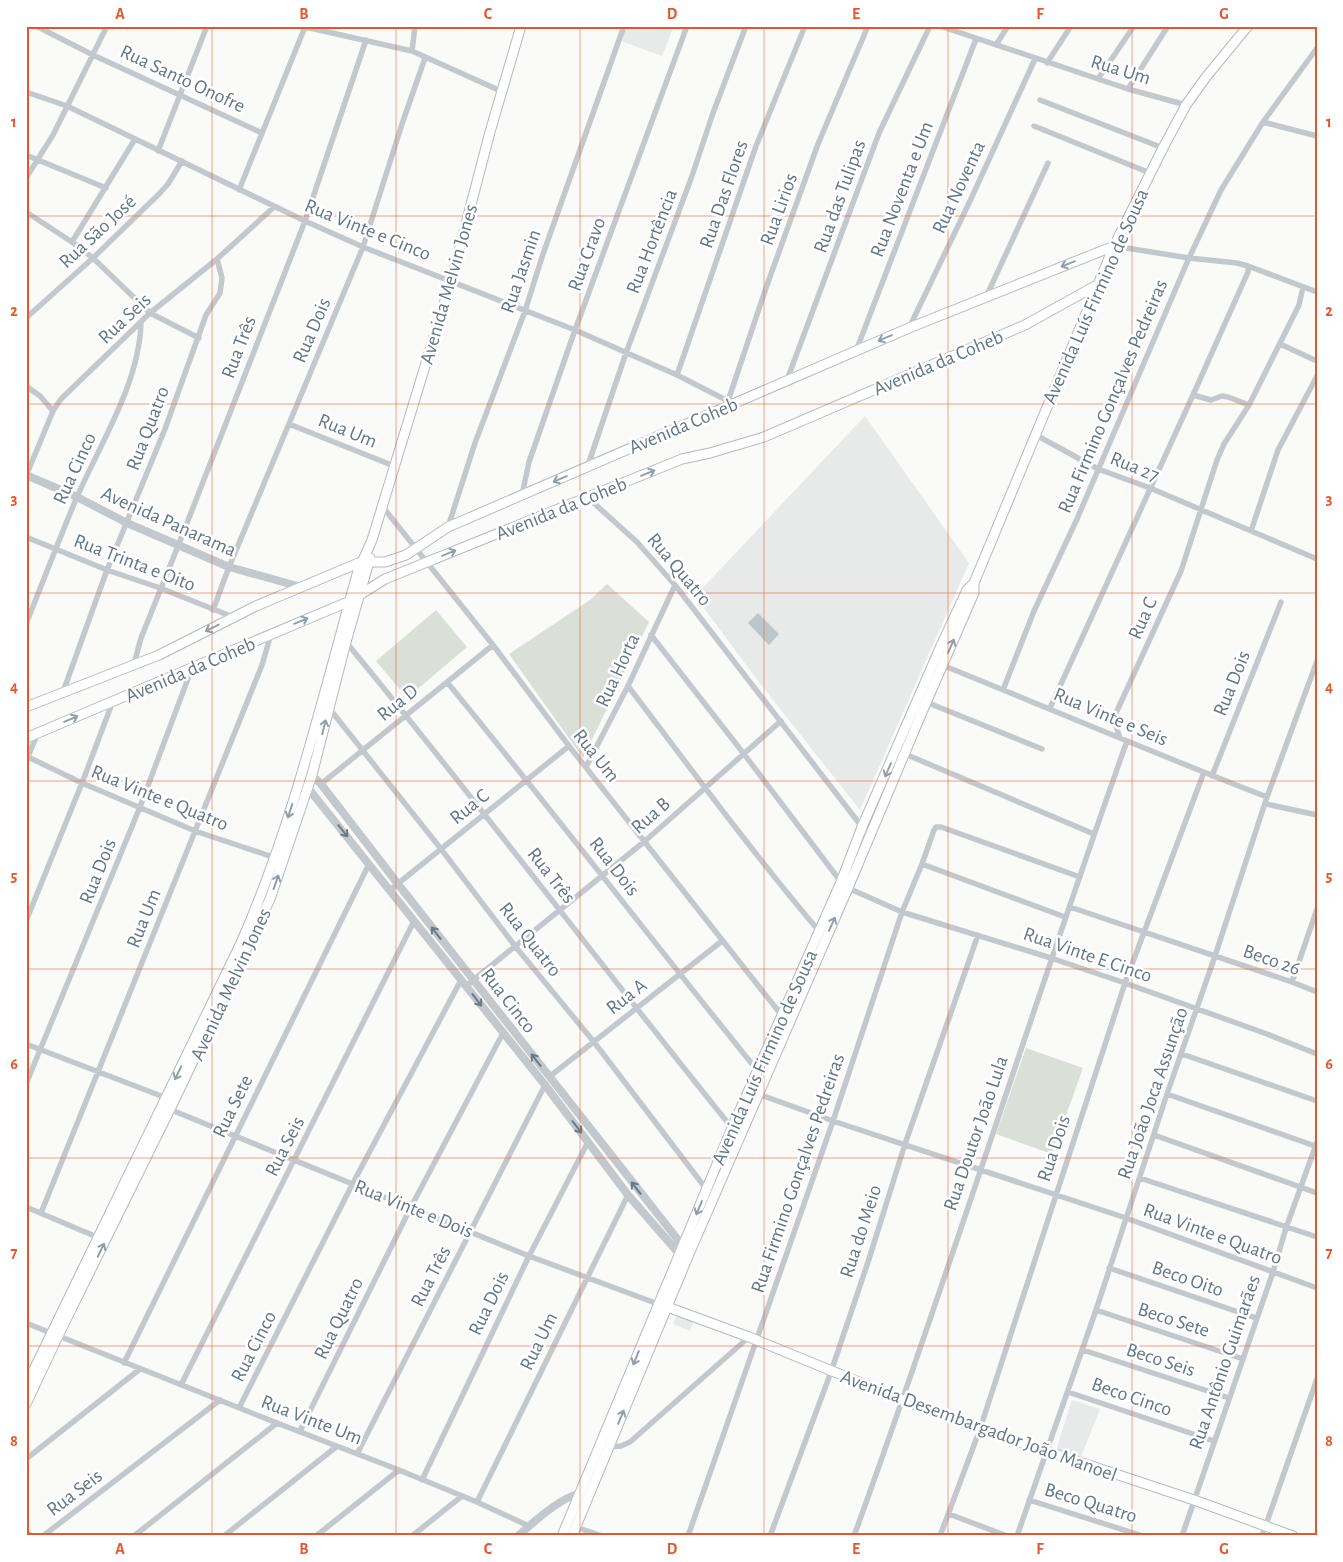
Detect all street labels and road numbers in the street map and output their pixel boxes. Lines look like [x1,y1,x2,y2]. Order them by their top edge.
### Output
street label: Rua Santo Onofre [117,41,248,117]
street label: Rua Um [1088,51,1153,89]
street label: Rua Noventa e Um [867,119,937,260]
street label: Rua das Tulipas [810,137,870,256]
street label: Rua Das Flores [696,138,752,251]
street label: Rua Noventa [929,138,989,237]
street label: Rua Lirios [757,171,801,248]
street label: Rua Hortência [623,186,681,296]
street label: Avenida Luís Firmino de Sousa [1039,186,1153,407]
street label: Rua São José [55,191,140,272]
street label: Rua Vinte e Cinco [302,196,434,264]
street label: Avenida Melvin Jones [417,202,481,367]
street label: Rua Cravo [564,215,609,294]
street label: Rua Jasmin [497,227,545,316]
street label: Rua Firmino Gonçalves Pedreiras [1055,277,1171,516]
street label: Rua Seis [94,290,155,348]
street label: Rua Dois [289,295,334,366]
street label: Rua Três [218,313,260,381]
street label: Avenida da Coheb [870,327,1006,399]
street label: Rua Quatro [123,384,173,473]
street label: Avenida Coheb [626,394,741,458]
street label: Rua Um [315,410,380,452]
street label: Rua Cinco [50,430,100,507]
street label: Rua 27 [1107,448,1162,486]
street label: Avenida da Coheb [493,474,630,544]
street label: Avenida Panarama [98,483,239,561]
street label: Rua Quatro [643,529,715,610]
street label: Rua Trinta e Oito [71,531,198,595]
street label: Rua C [1125,594,1161,643]
street label: Rua Horta [592,631,644,710]
street label: Avenida da Coheb [122,634,258,706]
street label: Rua Dois [1210,648,1254,719]
street label: Rua D [373,680,422,725]
street label: Rua Vinte e Seis [1051,684,1170,750]
street label: Rua Um [569,725,623,786]
street label: Rua Vinte e Quatro [88,761,231,835]
street label: Rua C [446,785,493,828]
street label: Rua B [627,794,674,838]
street label: Rua Dois [585,834,643,900]
street label: Rua Dois [76,836,120,907]
street label: Rua Três [523,844,579,907]
street label: Rua Um [123,886,165,951]
street label: Rua Quatro [495,899,565,981]
street label: Avenida Melvin Jones [187,905,275,1064]
street label: Rua Vinte E Cinco [1021,924,1155,986]
street label: Beco 26 [1240,941,1303,979]
street label: Avenida Luís Firmino de Sousa [708,947,822,1168]
street label: Rua Cinco [477,964,540,1037]
street label: Rua A [603,975,651,1019]
street label: Rua João Joca Assunção [1114,1005,1192,1182]
street label: Rua Firmino Gonçalves Pedreiras [748,1051,848,1296]
street label: Rua Doutor João Lula [940,1053,1012,1213]
street label: Rua Sete [209,1072,257,1141]
street label: Rua Seis [261,1113,308,1179]
street label: Rua Dois [1034,1113,1074,1184]
street label: Rua Vinte e Dois [351,1176,476,1242]
street label: Rua do Meio [837,1182,885,1280]
street label: Rua Vinte e Quatro [1141,1200,1285,1268]
street label: Rua Três [407,1243,455,1310]
street label: Beco Oito [1149,1257,1226,1300]
street label: Rua Dois [465,1268,513,1339]
street label: Rua Antônio Guimarães [1186,1273,1264,1452]
street label: Rua Quatro [311,1274,367,1363]
street label: Beco Sete [1135,1299,1212,1341]
street label: Rua Cinco [228,1308,280,1385]
street label: Rua Um [516,1309,561,1373]
street label: Beco Seis [1124,1339,1198,1380]
street label: Avenida Desembargador João Manoel [838,1367,1120,1485]
street label: Beco Cinco [1089,1374,1174,1420]
street label: Rua Vinte Um [258,1391,365,1448]
street label: Rua Seis [43,1466,106,1520]
street label: Beco Quatro [1042,1479,1139,1526]

